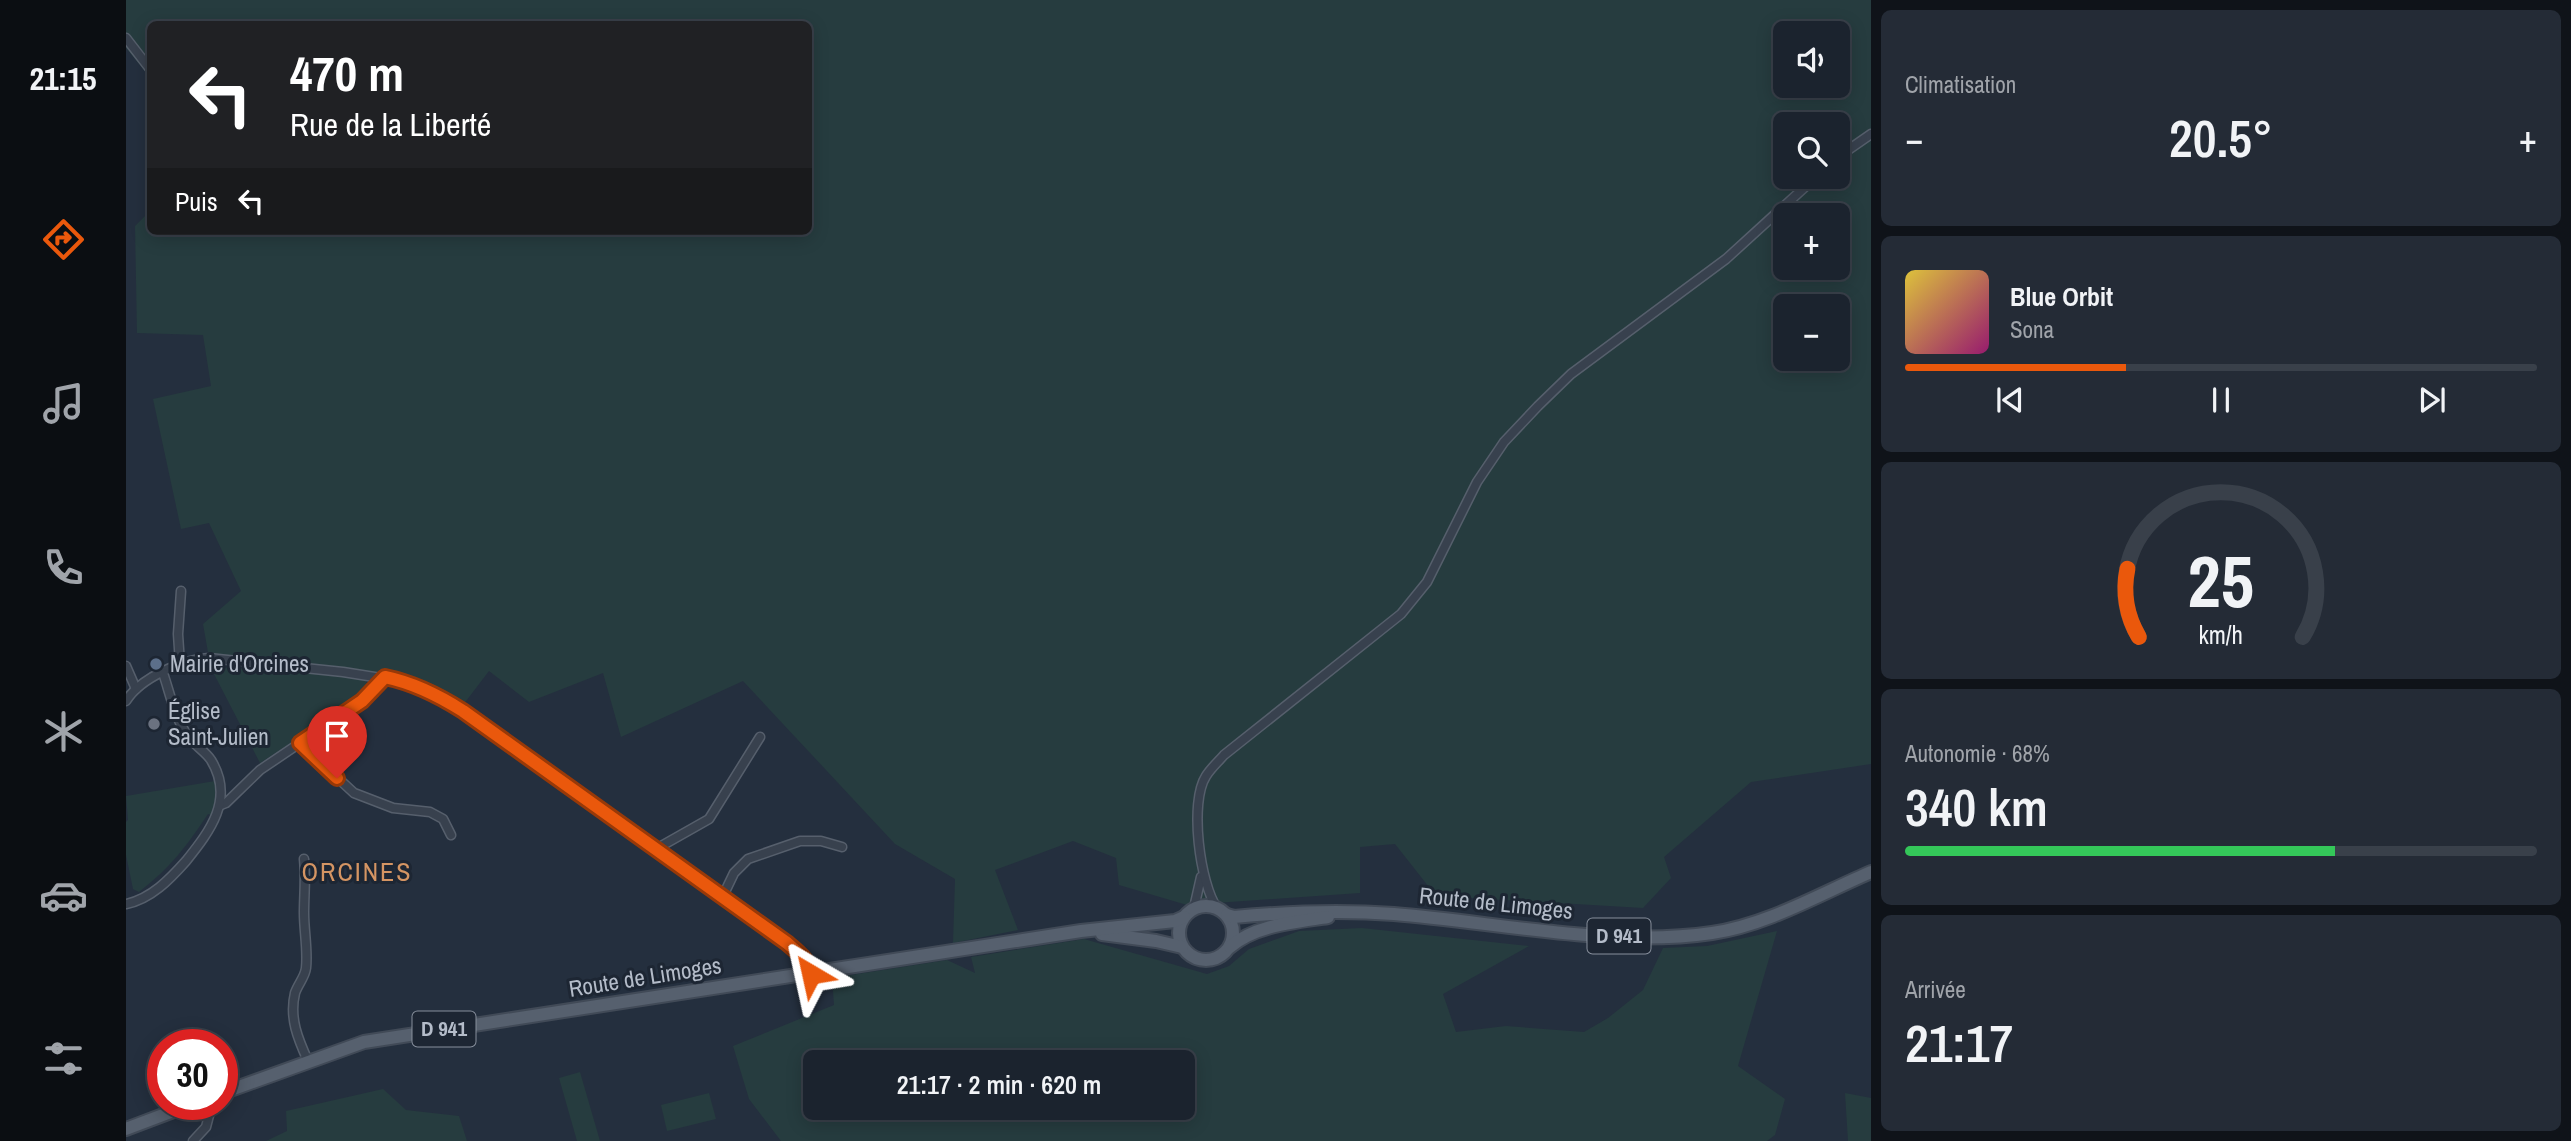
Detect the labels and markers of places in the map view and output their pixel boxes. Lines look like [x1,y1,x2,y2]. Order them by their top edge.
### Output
place label: Mairie d'Orcines [170,648,309,679]
marker: Mairie d'Orcines [148,656,164,672]
place label: Église Saint-Julien [168,695,269,752]
pin [307,706,367,778]
marker: Église Saint-Julien [146,716,162,732]

